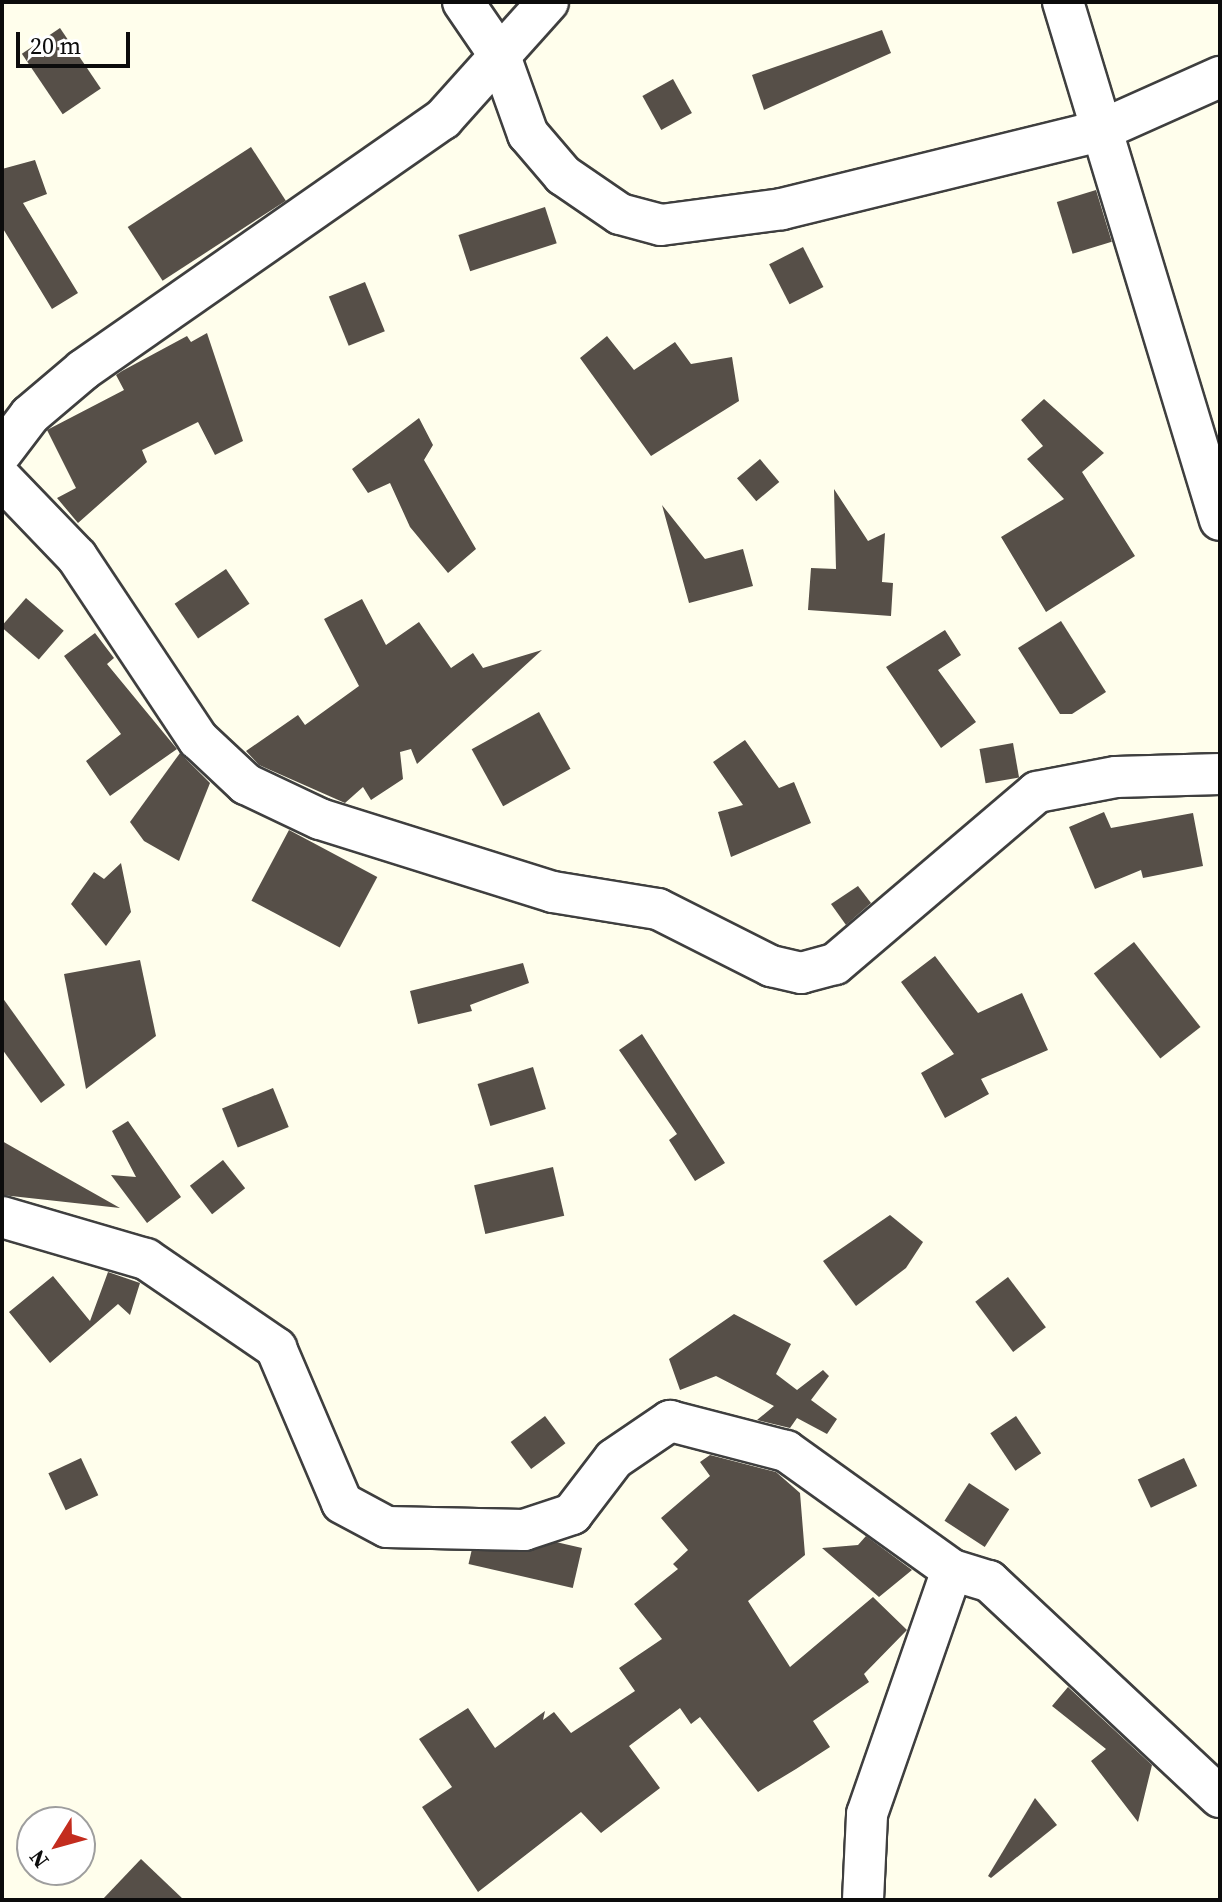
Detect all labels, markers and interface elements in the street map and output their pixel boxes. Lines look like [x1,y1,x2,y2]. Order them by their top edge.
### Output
scale bar [20,16,134,66]
text: 20 m [30,29,81,62]
north arrow [16,1806,96,1886]
text: N [22,1844,55,1875]

